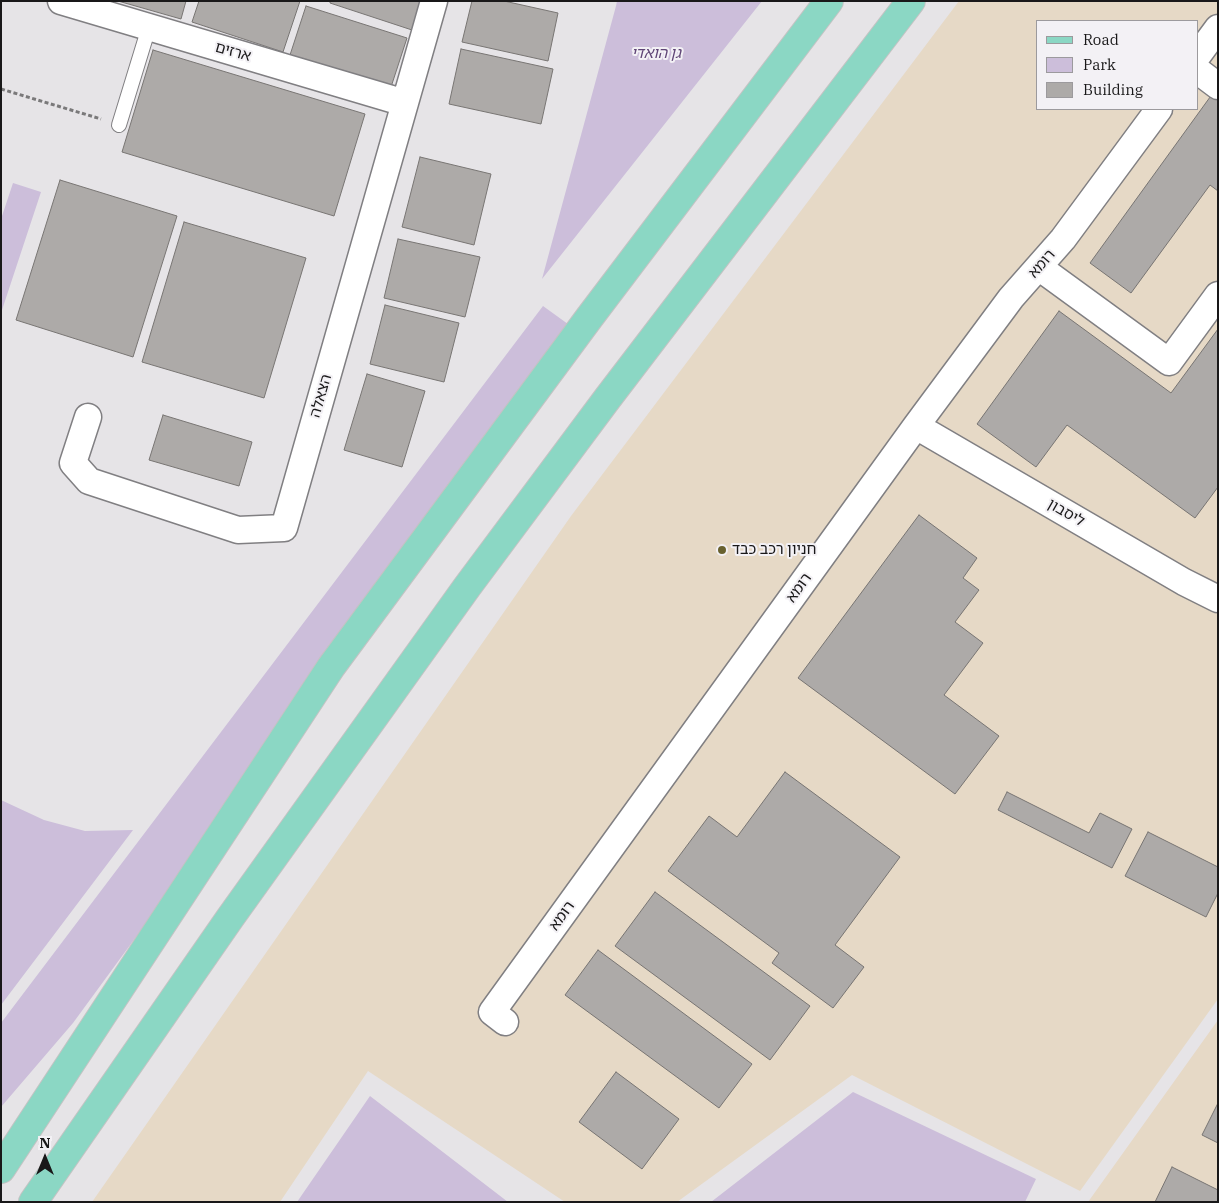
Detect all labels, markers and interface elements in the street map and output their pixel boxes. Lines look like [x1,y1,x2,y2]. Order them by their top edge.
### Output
legend [1036,20,1199,110]
text: Road [1083,30,1119,49]
street label: ארזים [213,38,253,66]
park label: גן הואדי [631,45,681,63]
text: Park [1083,55,1116,74]
text: Building [1083,80,1143,99]
street label: רומא [1025,246,1059,282]
street label: הצאלה [306,372,336,420]
street label: ליסבון [1044,495,1088,531]
place label: חניון רכב כבד [732,541,816,559]
marker: חניון רכב כבד [716,544,728,556]
street label: רומא [782,570,816,606]
street label: רומא [545,898,579,934]
north arrow [20,1133,70,1183]
text: N [39,1134,51,1152]

